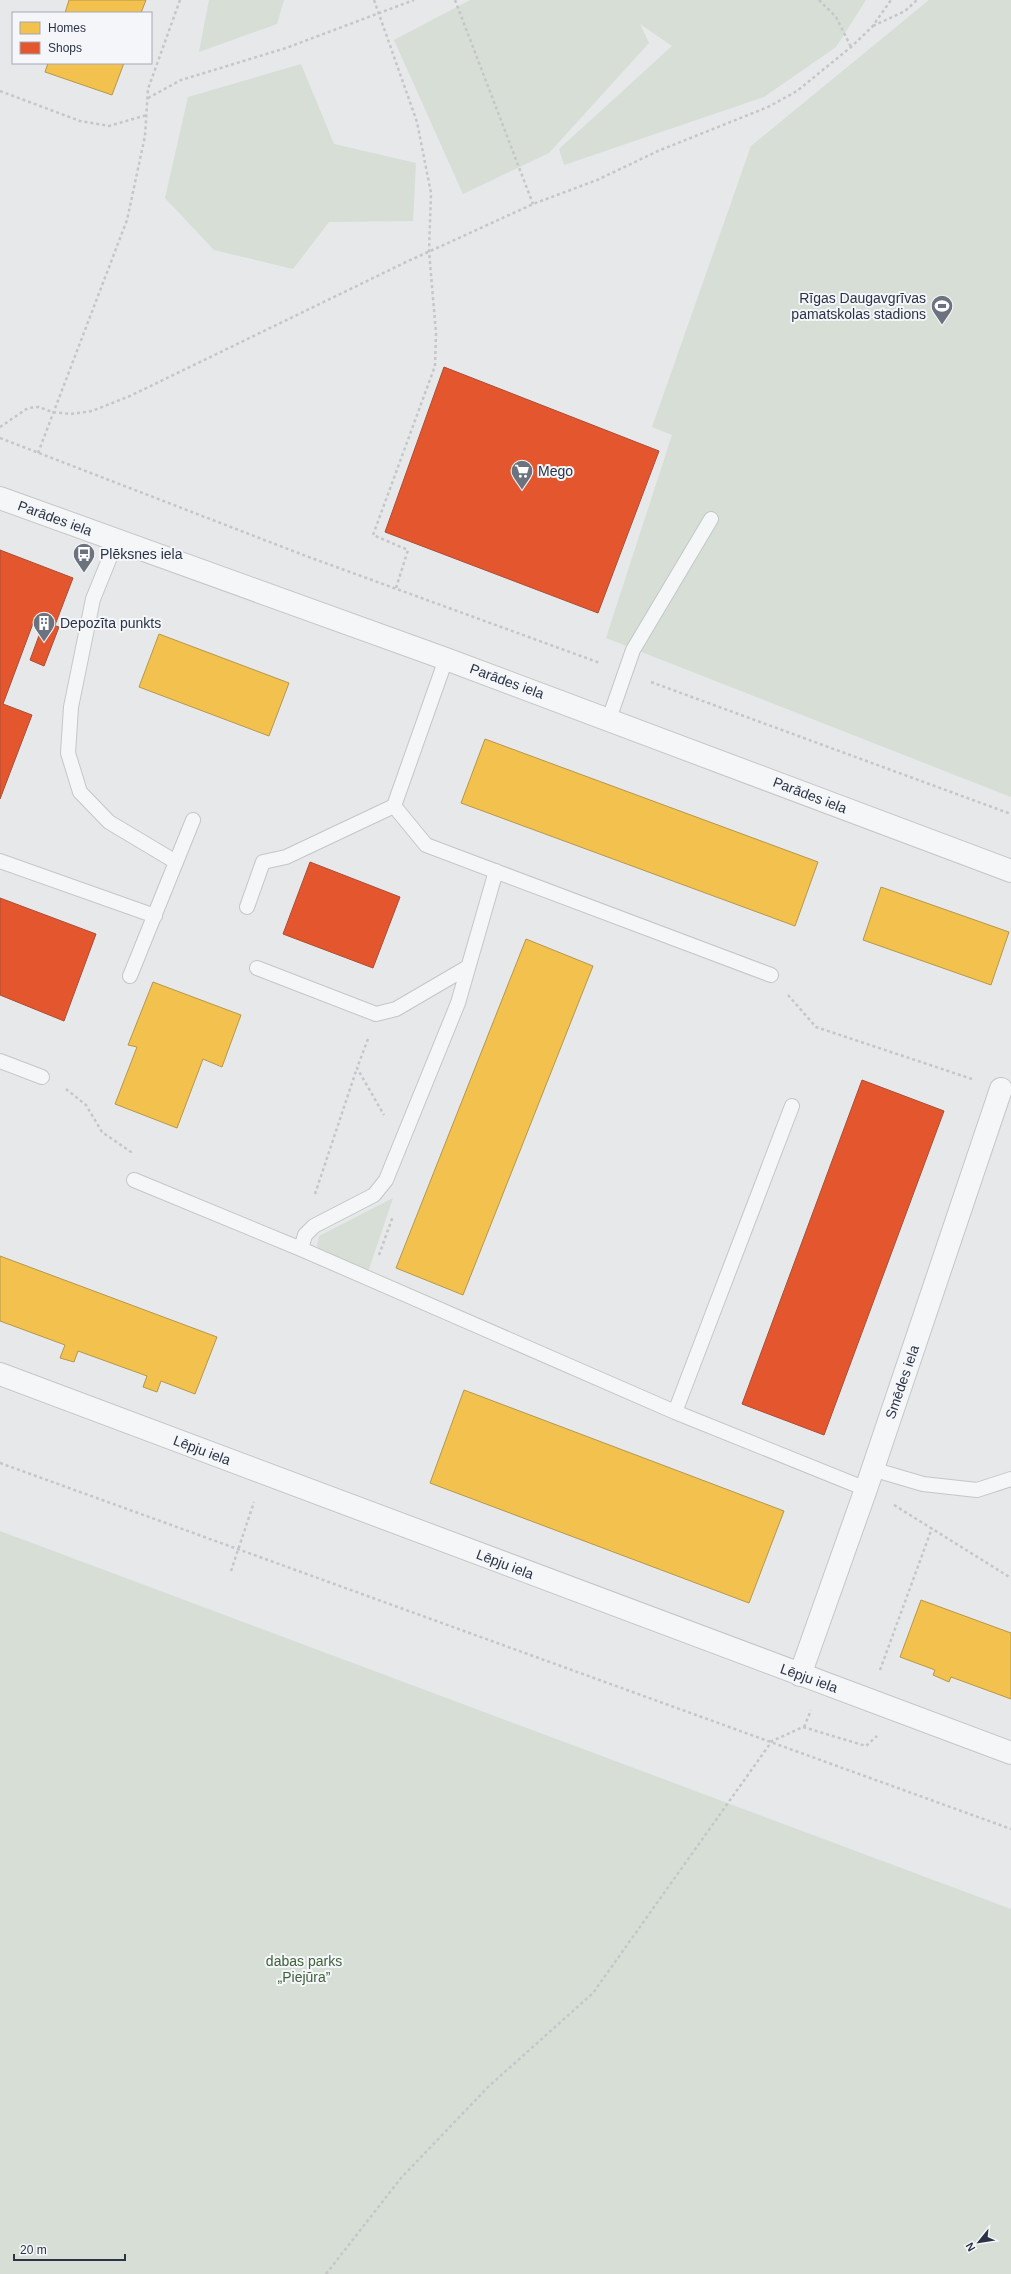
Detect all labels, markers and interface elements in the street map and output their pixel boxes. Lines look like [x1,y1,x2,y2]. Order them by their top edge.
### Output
legend [12,12,152,64]
text: Homes [48,21,86,35]
text: Shops [48,41,82,55]
place label: Rīgas Daugavgrīvas pamatskolas stadions [791,290,926,322]
sports icon: Rīgas Daugavgrīvas pamatskolas stadions [929,293,955,326]
supermarket icon: Mego [509,458,535,491]
place label: Mego [538,463,573,479]
street label: Parādes iela [16,497,95,539]
bus stop icon: Plēksnes iela [71,541,97,574]
place label: Plēksnes iela [100,546,183,562]
building icon: Depozīta punkts [31,610,57,643]
place label: Depozīta punkts [60,615,161,631]
street label: Parādes iela [468,660,547,702]
street label: Parādes iela [771,774,849,816]
street label: Smēdes iela [882,1343,922,1421]
street label: Lēpju iela [171,1432,233,1468]
street label: Lēpju iela [474,1546,536,1582]
street label: Lēpju iela [778,1660,840,1696]
park label: dabas parks „Piejūra” [266,1953,342,1985]
north arrow [959,2222,999,2262]
scale bar [14,2236,125,2262]
text: N [963,2241,978,2253]
text: 20 m [20,2243,47,2257]

